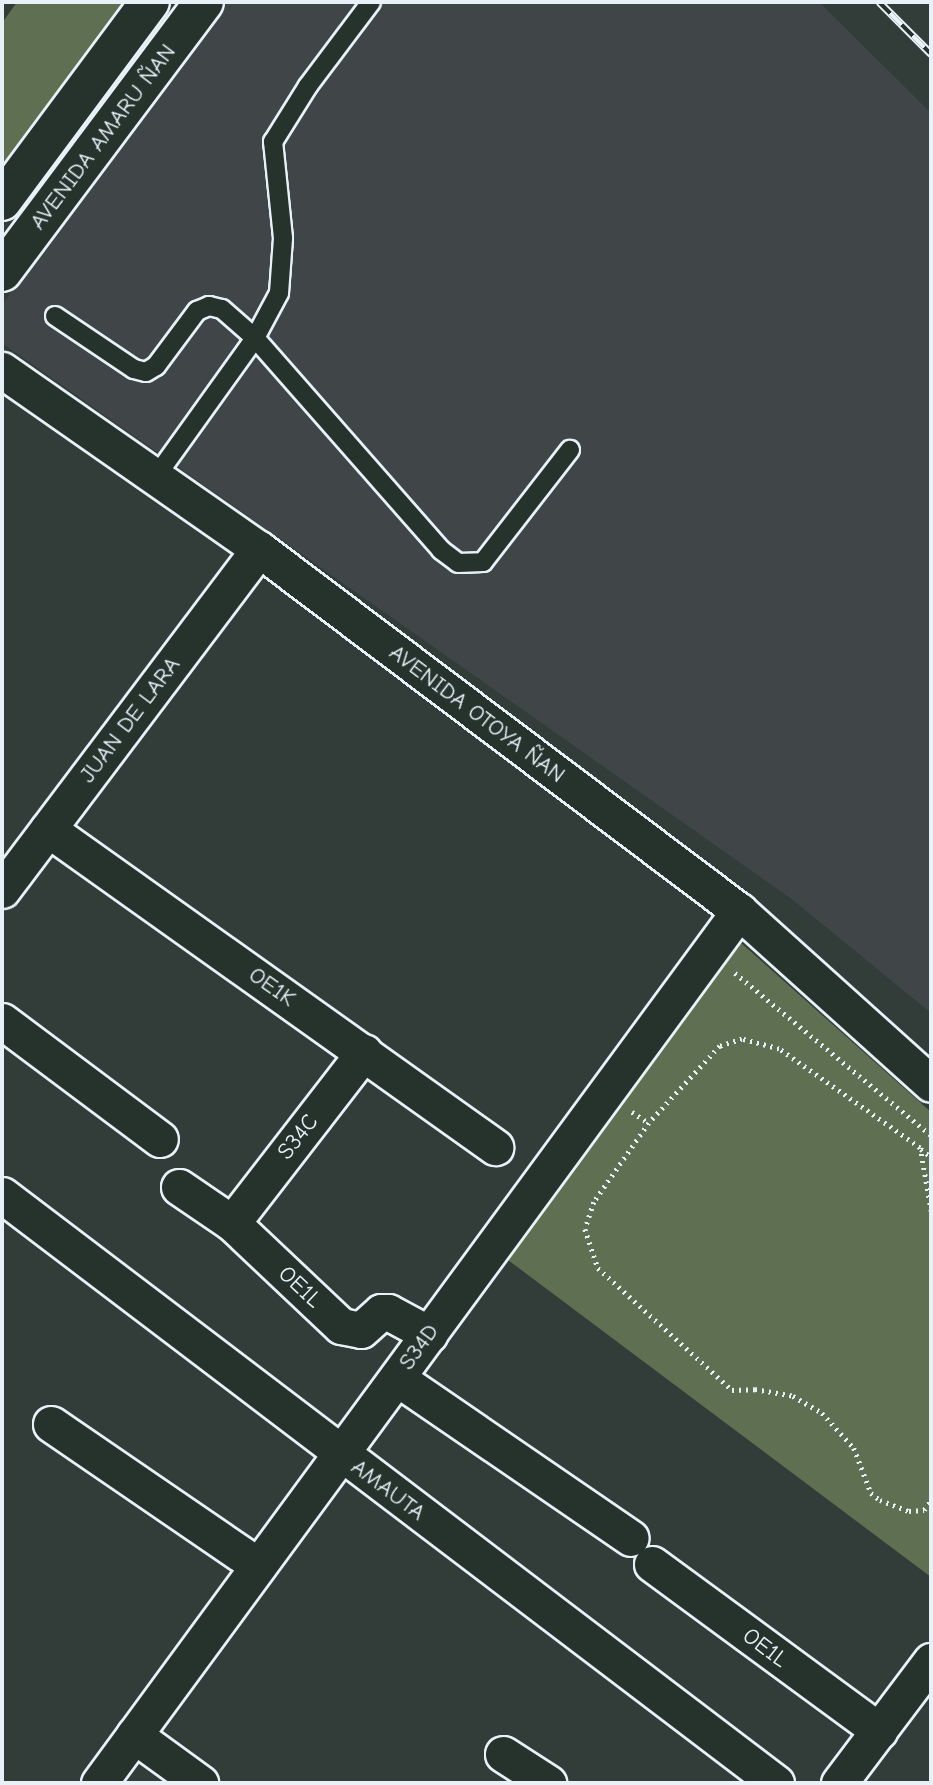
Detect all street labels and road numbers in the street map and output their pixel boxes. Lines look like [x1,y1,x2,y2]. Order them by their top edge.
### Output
street label: AVENIDA AMARU ÑAN [24,39,182,235]
street label: AVENIDA OTOYA ÑAN [384,639,570,789]
street label: JUAN DE LARA [74,652,186,788]
street label: OE1K [243,961,301,1013]
street label: S34C [272,1109,324,1165]
street label: OE1L [273,1260,327,1314]
street label: S34D [393,1319,445,1375]
street label: AMAUTA [346,1453,430,1527]
street label: OE1L [737,1622,793,1674]

